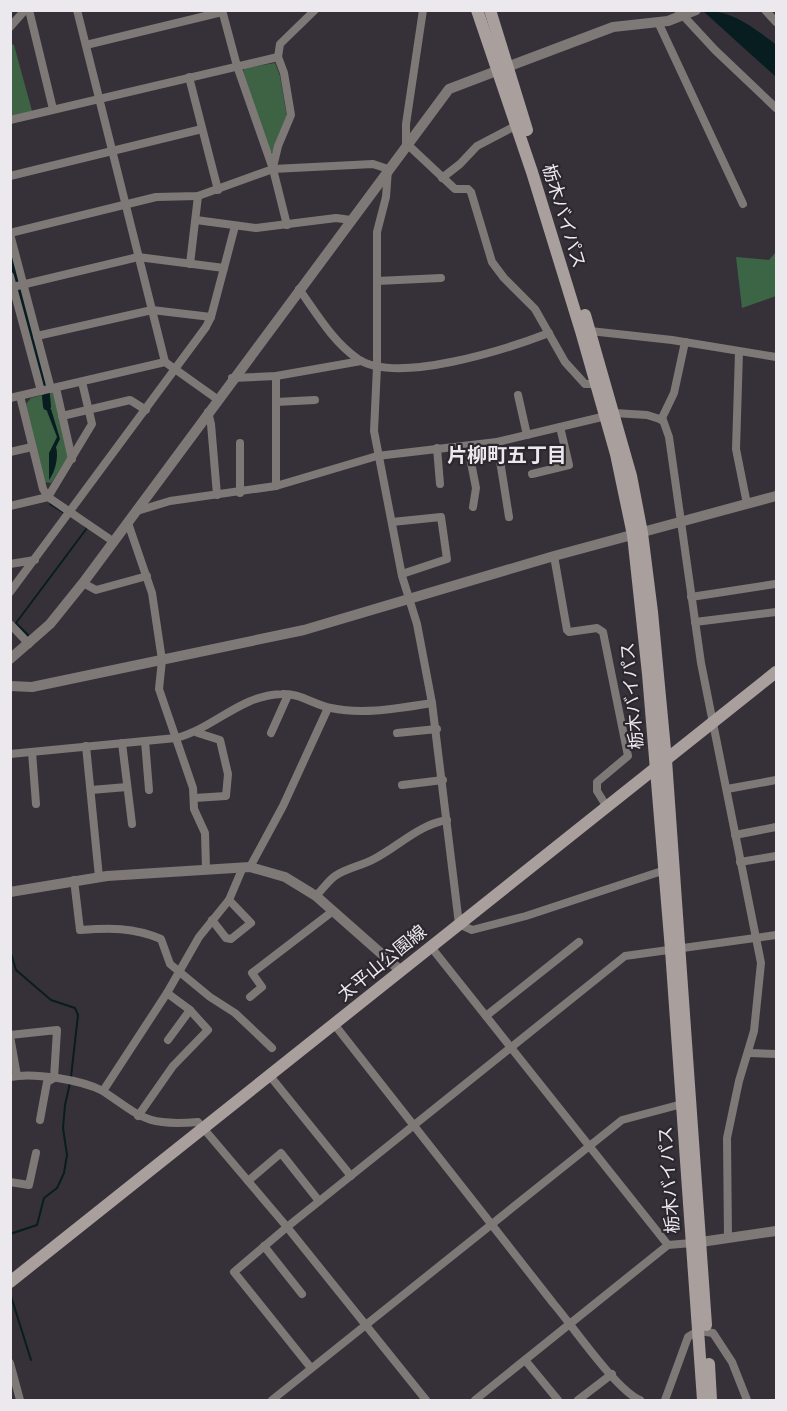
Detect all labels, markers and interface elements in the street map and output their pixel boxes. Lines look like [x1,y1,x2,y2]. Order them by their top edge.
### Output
street label: 栃木バイパス [538,161,590,271]
district label: 片柳町五丁目 [447,443,567,467]
street label: 栃木バイパス [616,641,648,751]
street label: 太平山公園線 [333,920,431,1006]
street label: 栃木バイパス [654,1126,684,1234]

